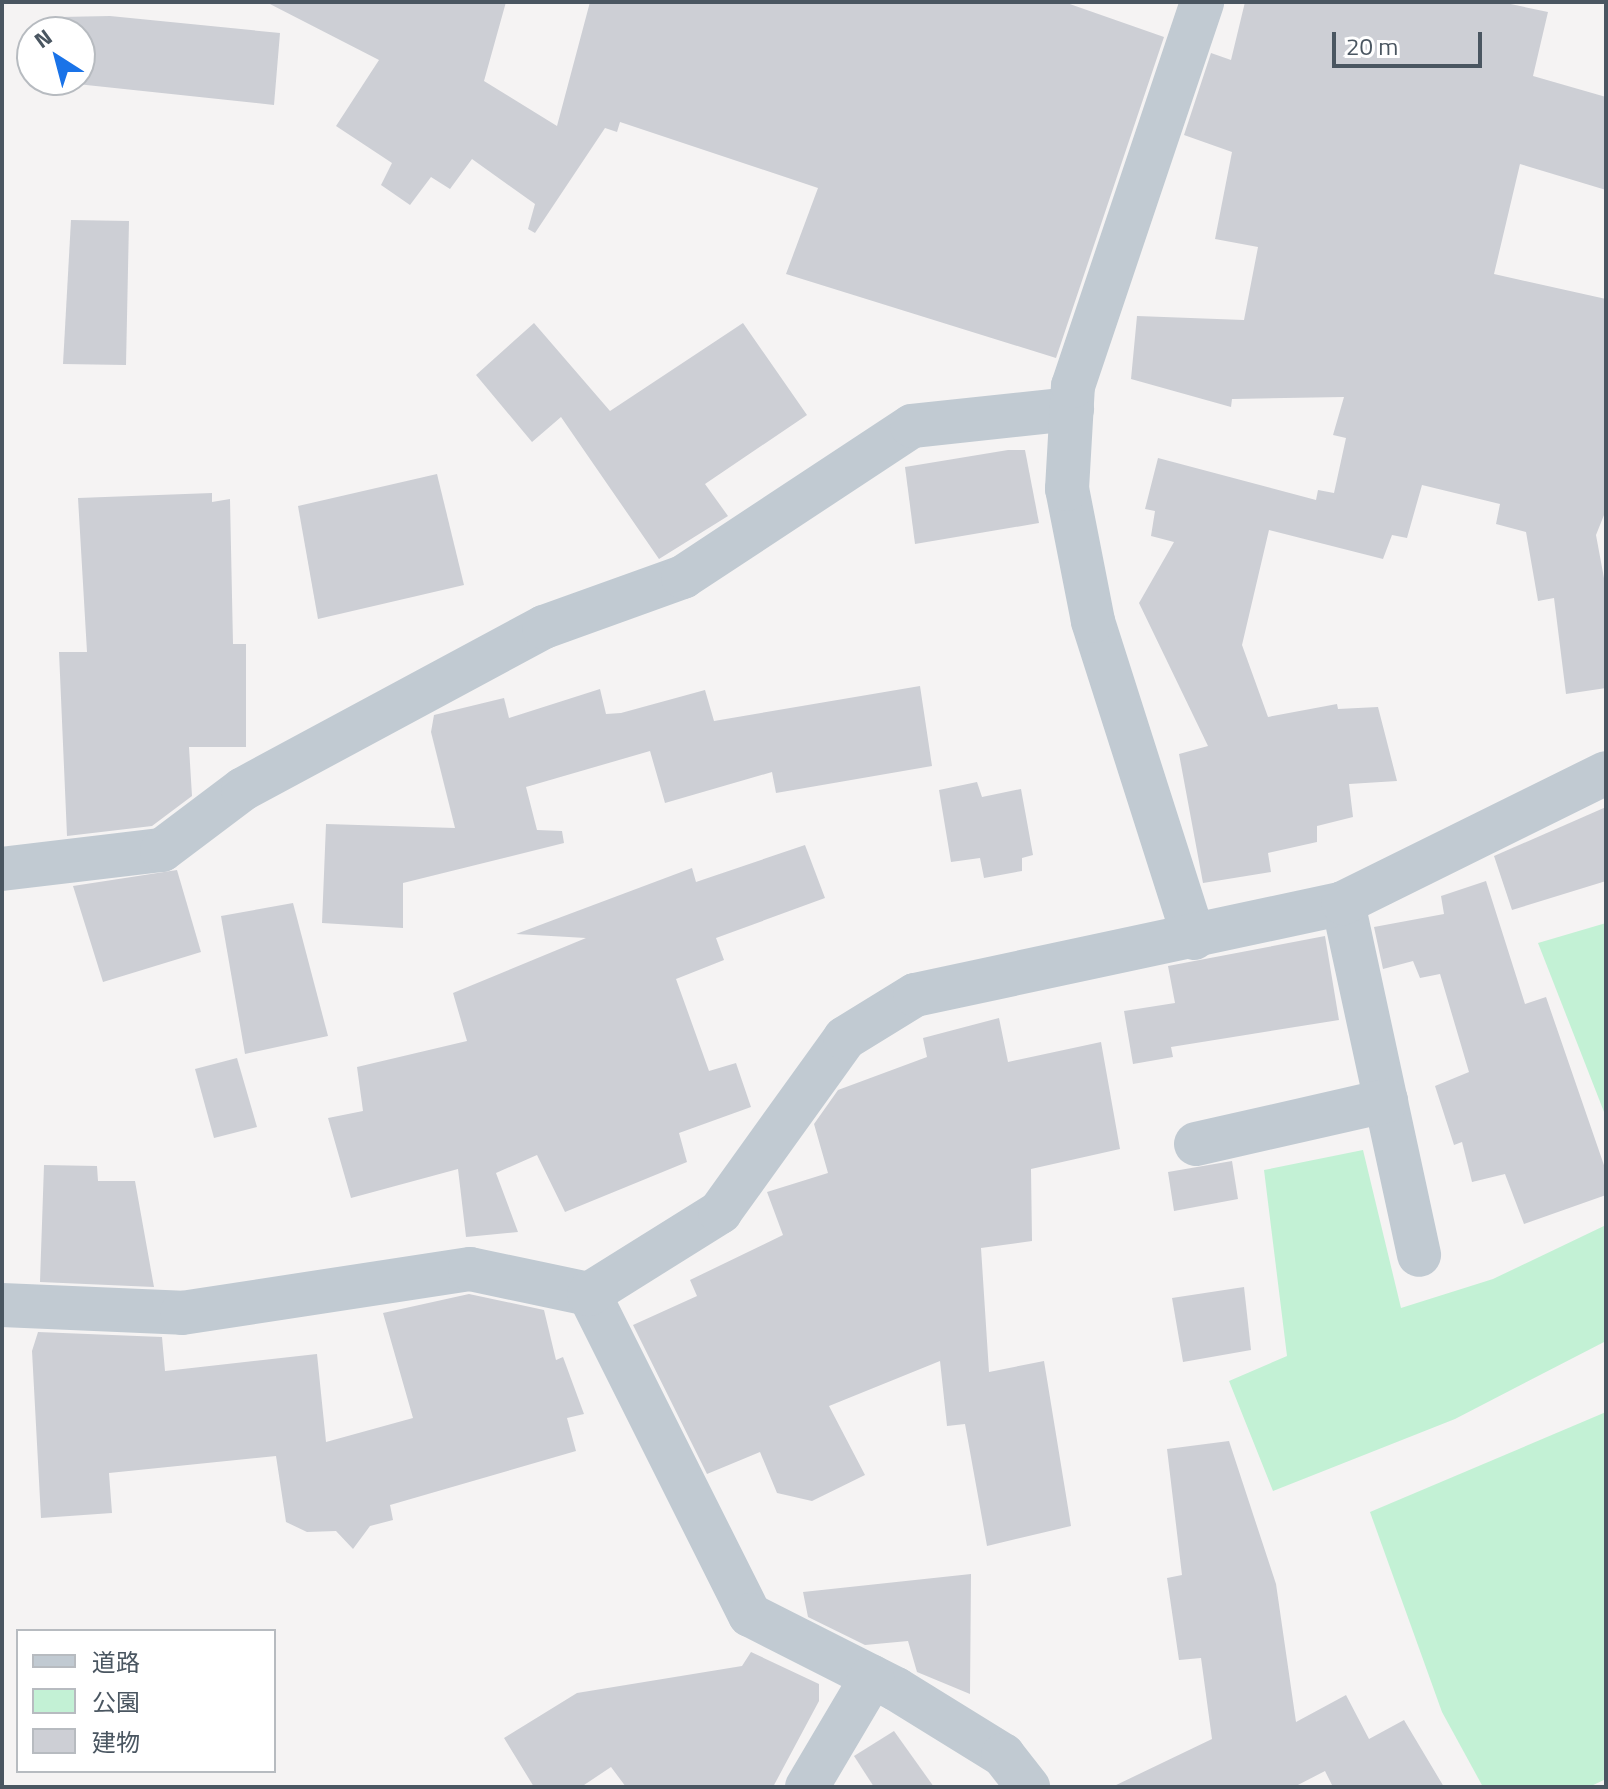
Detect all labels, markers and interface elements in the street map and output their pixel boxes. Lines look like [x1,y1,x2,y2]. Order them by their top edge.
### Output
north arrow [16,16,96,96]
scale bar [1336,16,1486,66]
text: N [27,20,59,56]
text: 20 m [1346,28,1398,64]
legend [16,1629,276,1773]
text: 道路 [92,1644,140,1680]
text: 公園 [92,1684,140,1720]
text: 建物 [92,1724,140,1760]

